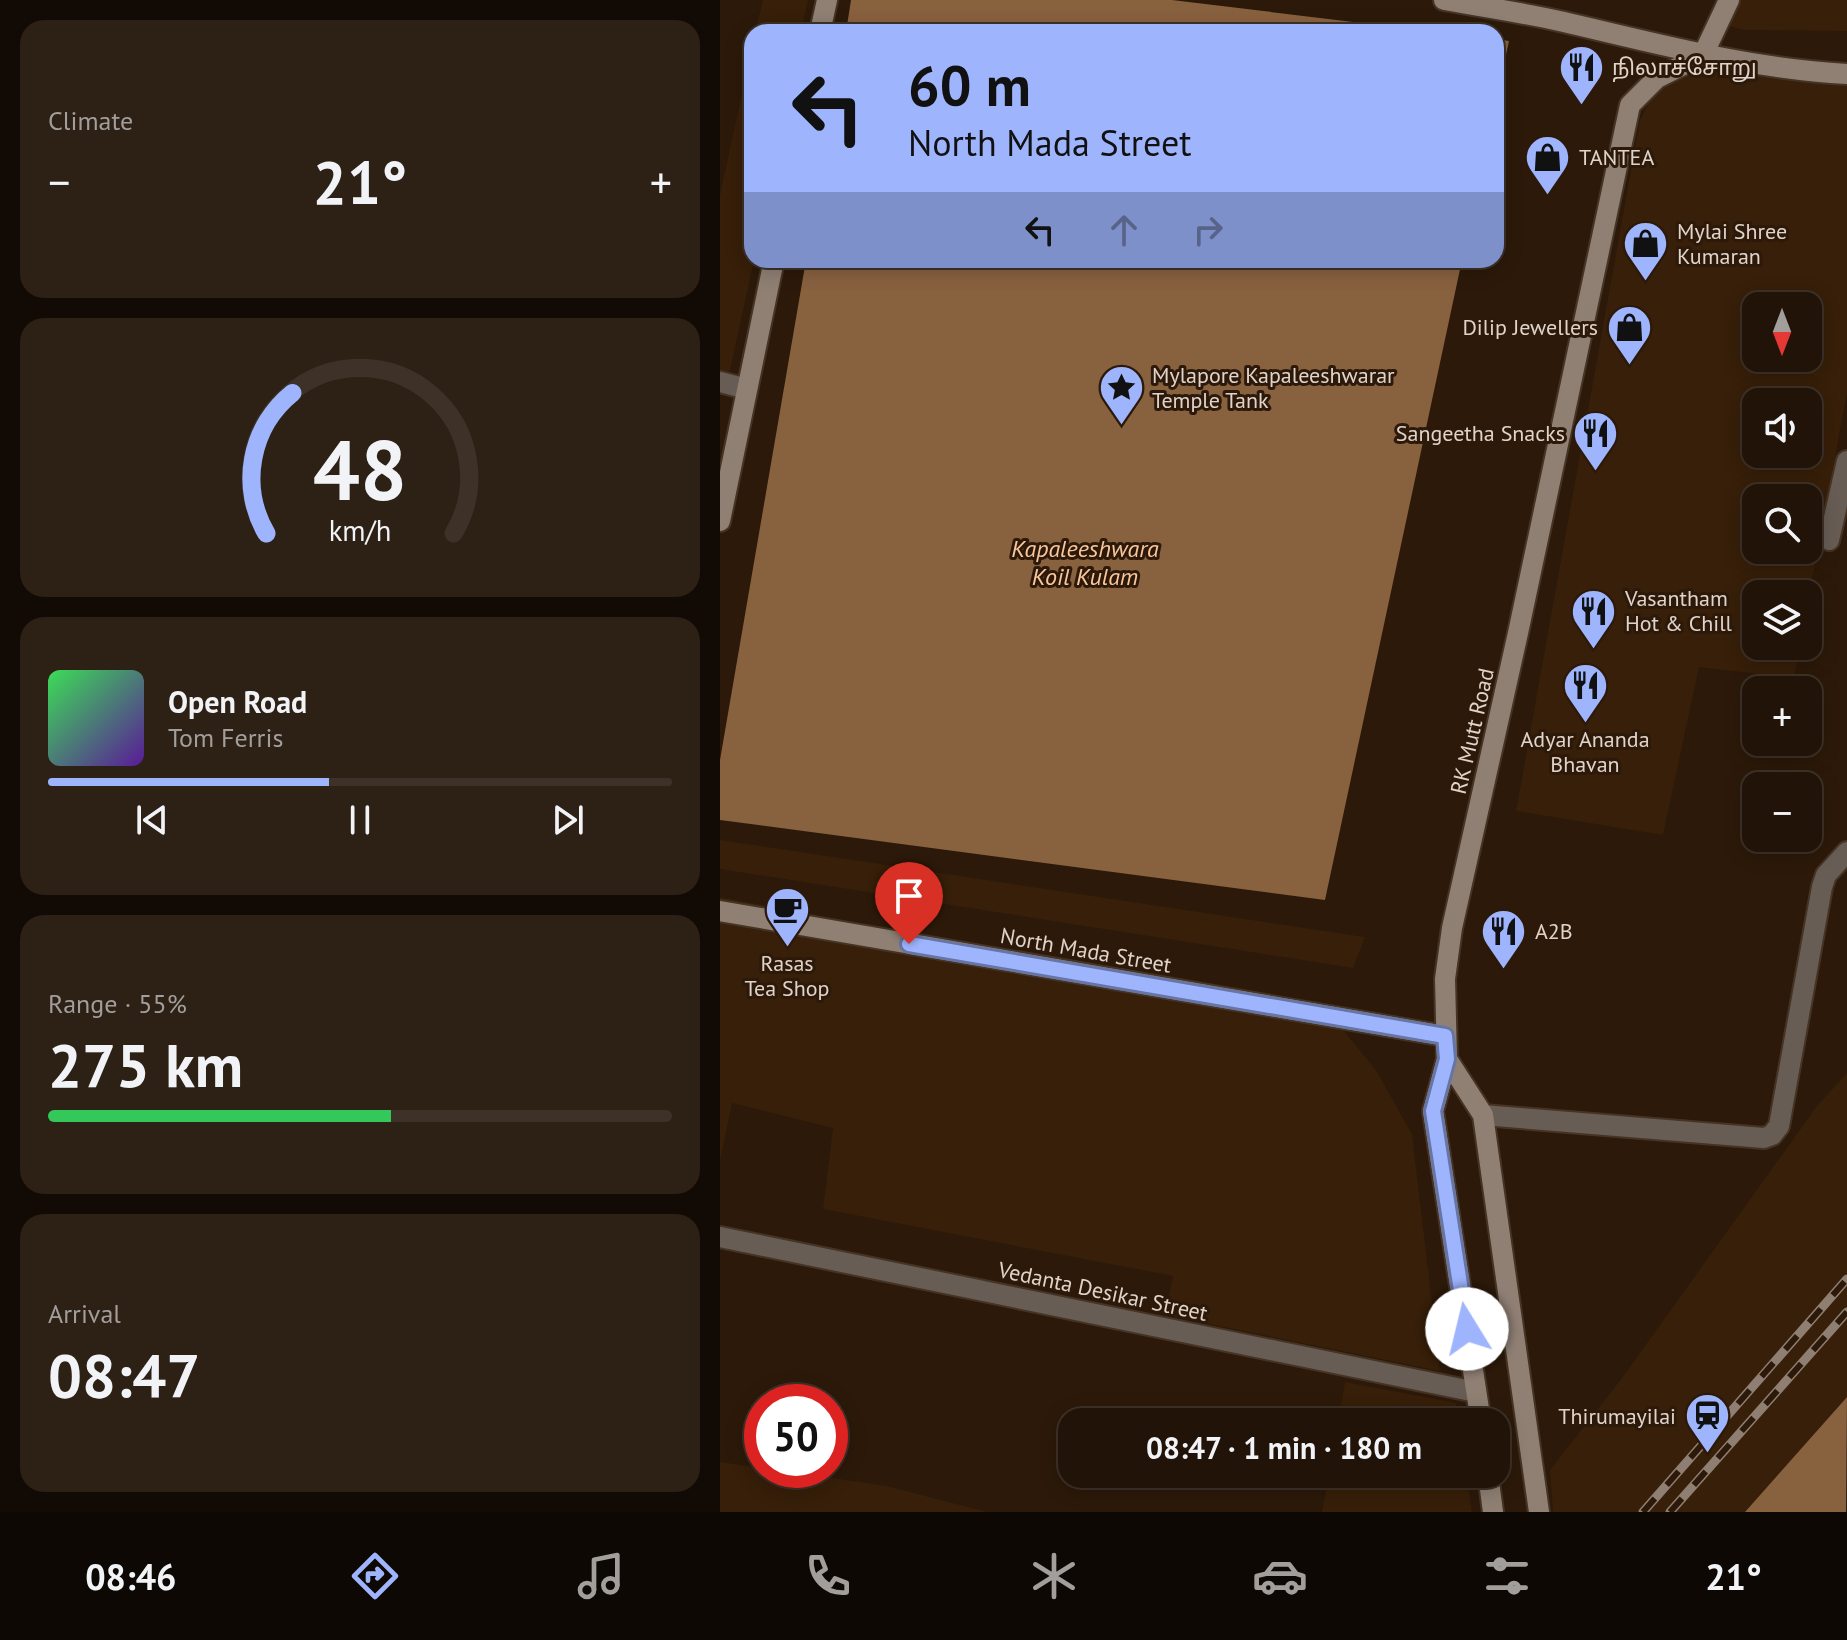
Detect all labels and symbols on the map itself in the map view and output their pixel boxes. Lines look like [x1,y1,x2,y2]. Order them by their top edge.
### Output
restaurant icon: நிலாச்சோறு [1557,43,1605,106]
place label: நிலாச்சோறு [1612,53,1757,82]
shop icon: TANTEA [1524,133,1572,196]
place label: TANTEA [1579,143,1654,171]
place label: Mylai Shree Kumaran [1677,217,1787,270]
shop icon: Mylai Shree Kumaran [1622,220,1670,283]
north arrow [1742,292,1822,372]
shop icon: Dilip Jewellers [1605,303,1653,366]
place label: Dilip Jewellers [1462,313,1598,341]
place label: Mylapore Kapaleeshwarar Temple Tank [1152,361,1395,414]
place icon: Mylapore Kapaleeshwarar Temple Tank [1097,364,1145,427]
restaurant icon: Sangeetha Snacks [1572,409,1620,472]
place label: Sangeetha Snacks [1396,419,1565,447]
water label: Kapaleeshwara Koil Kulam [1011,533,1159,592]
place label: Vasantham Hot & Chill [1624,584,1733,637]
restaurant icon: Vasantham Hot & Chill [1570,587,1618,650]
restaurant icon: Adyar Ananda Bhavan [1561,662,1609,725]
street label: RK Mutt Road [1444,665,1500,797]
place label: Adyar Ananda Bhavan [1520,725,1650,778]
pin [875,862,943,944]
cafe icon: Rasas Tea Shop [763,886,811,949]
restaurant icon: A2B [1480,907,1528,970]
place label: A2B [1535,917,1573,945]
street label: North Mada Street [998,921,1174,979]
place label: Rasas Tea Shop [745,949,829,1002]
street label: Vedanta Desikar Street [995,1255,1211,1327]
position arrow [1425,1287,1509,1371]
speed limit sign: 50 [744,1384,848,1488]
station icon: Thirumayilai [1683,1392,1731,1455]
place label: Thirumayilai [1558,1402,1676,1430]

